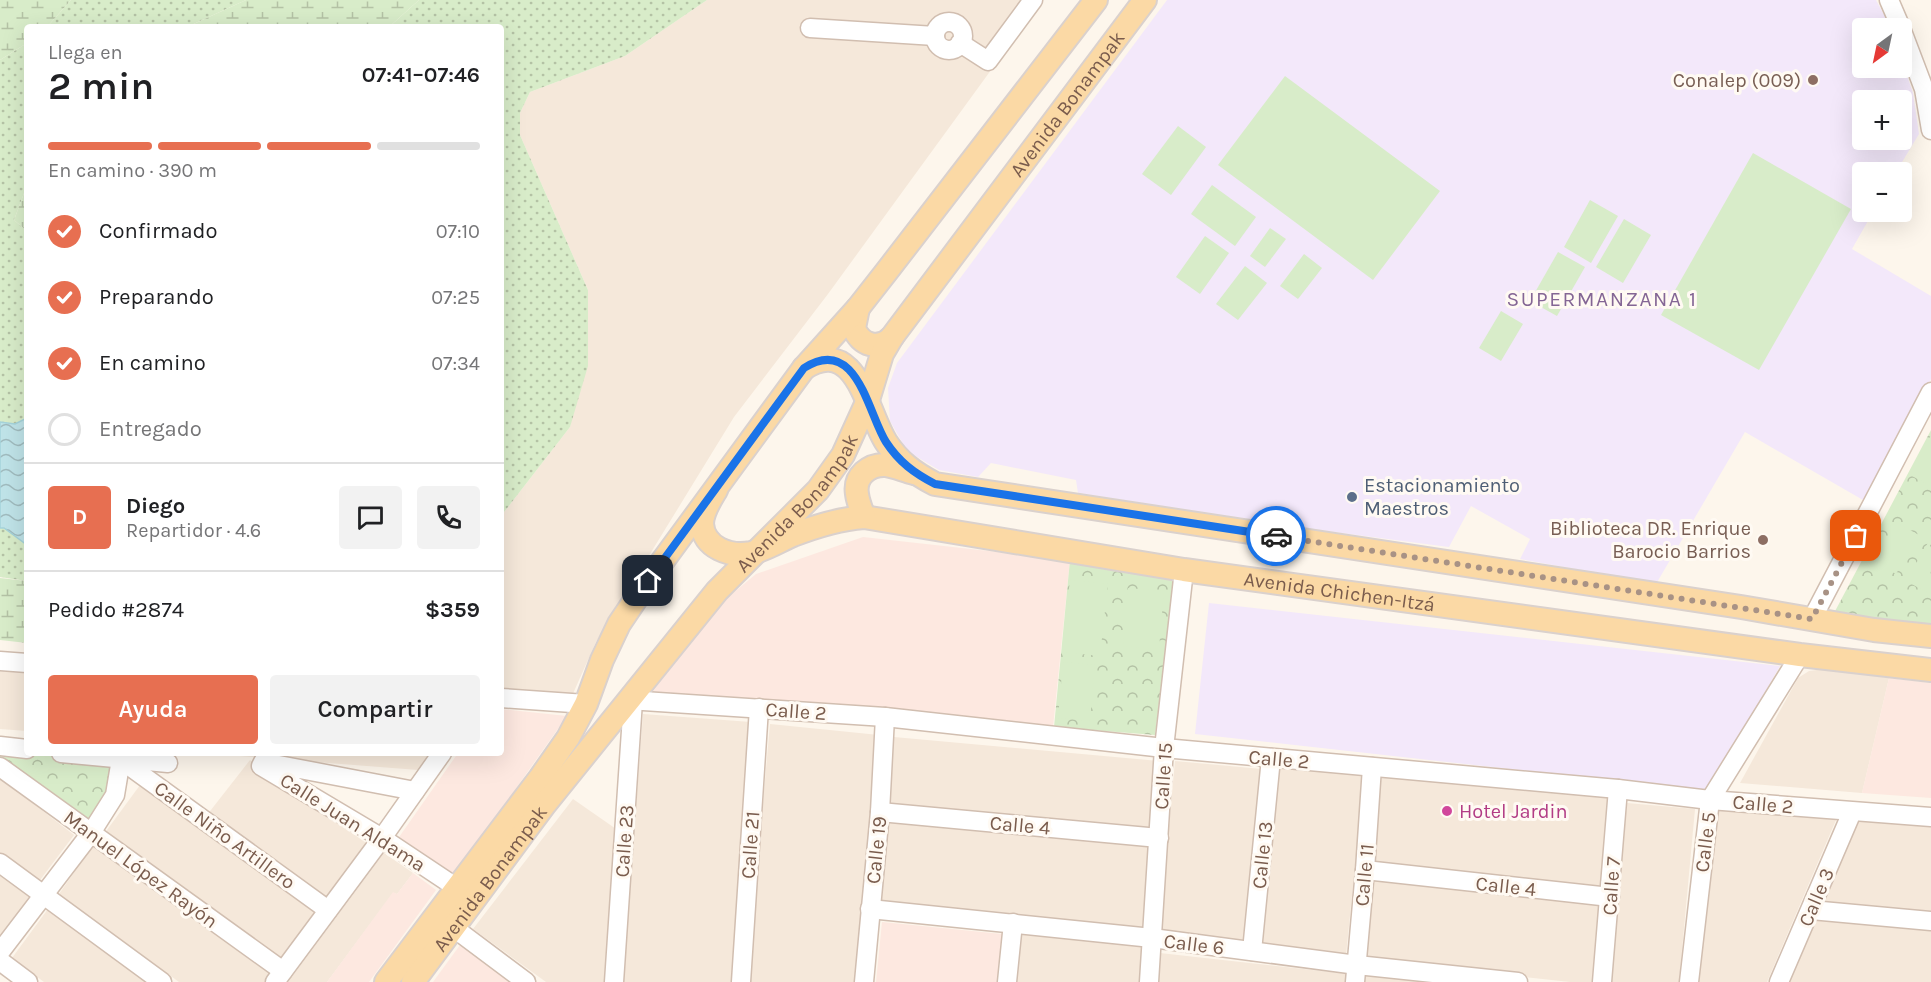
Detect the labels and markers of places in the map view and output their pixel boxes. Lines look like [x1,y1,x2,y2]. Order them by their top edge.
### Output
place label: Conalep (009) [1673,69,1801,92]
marker: Conalep (009) [1806,73,1820,87]
place label: Estacionamiento Maestros [1364,474,1520,520]
marker: Estacionamiento Maestros [1345,490,1359,504]
pin [1830,510,1881,561]
place label: Biblioteca DR. Enrique Barocio Barrios [1550,517,1751,563]
marker: Biblioteca DR. Enrique Barocio Barrios [1756,533,1770,547]
pin [622,555,673,606]
place label: Hotel Jardin [1459,800,1568,823]
marker: Hotel Jardin [1440,804,1454,818]

